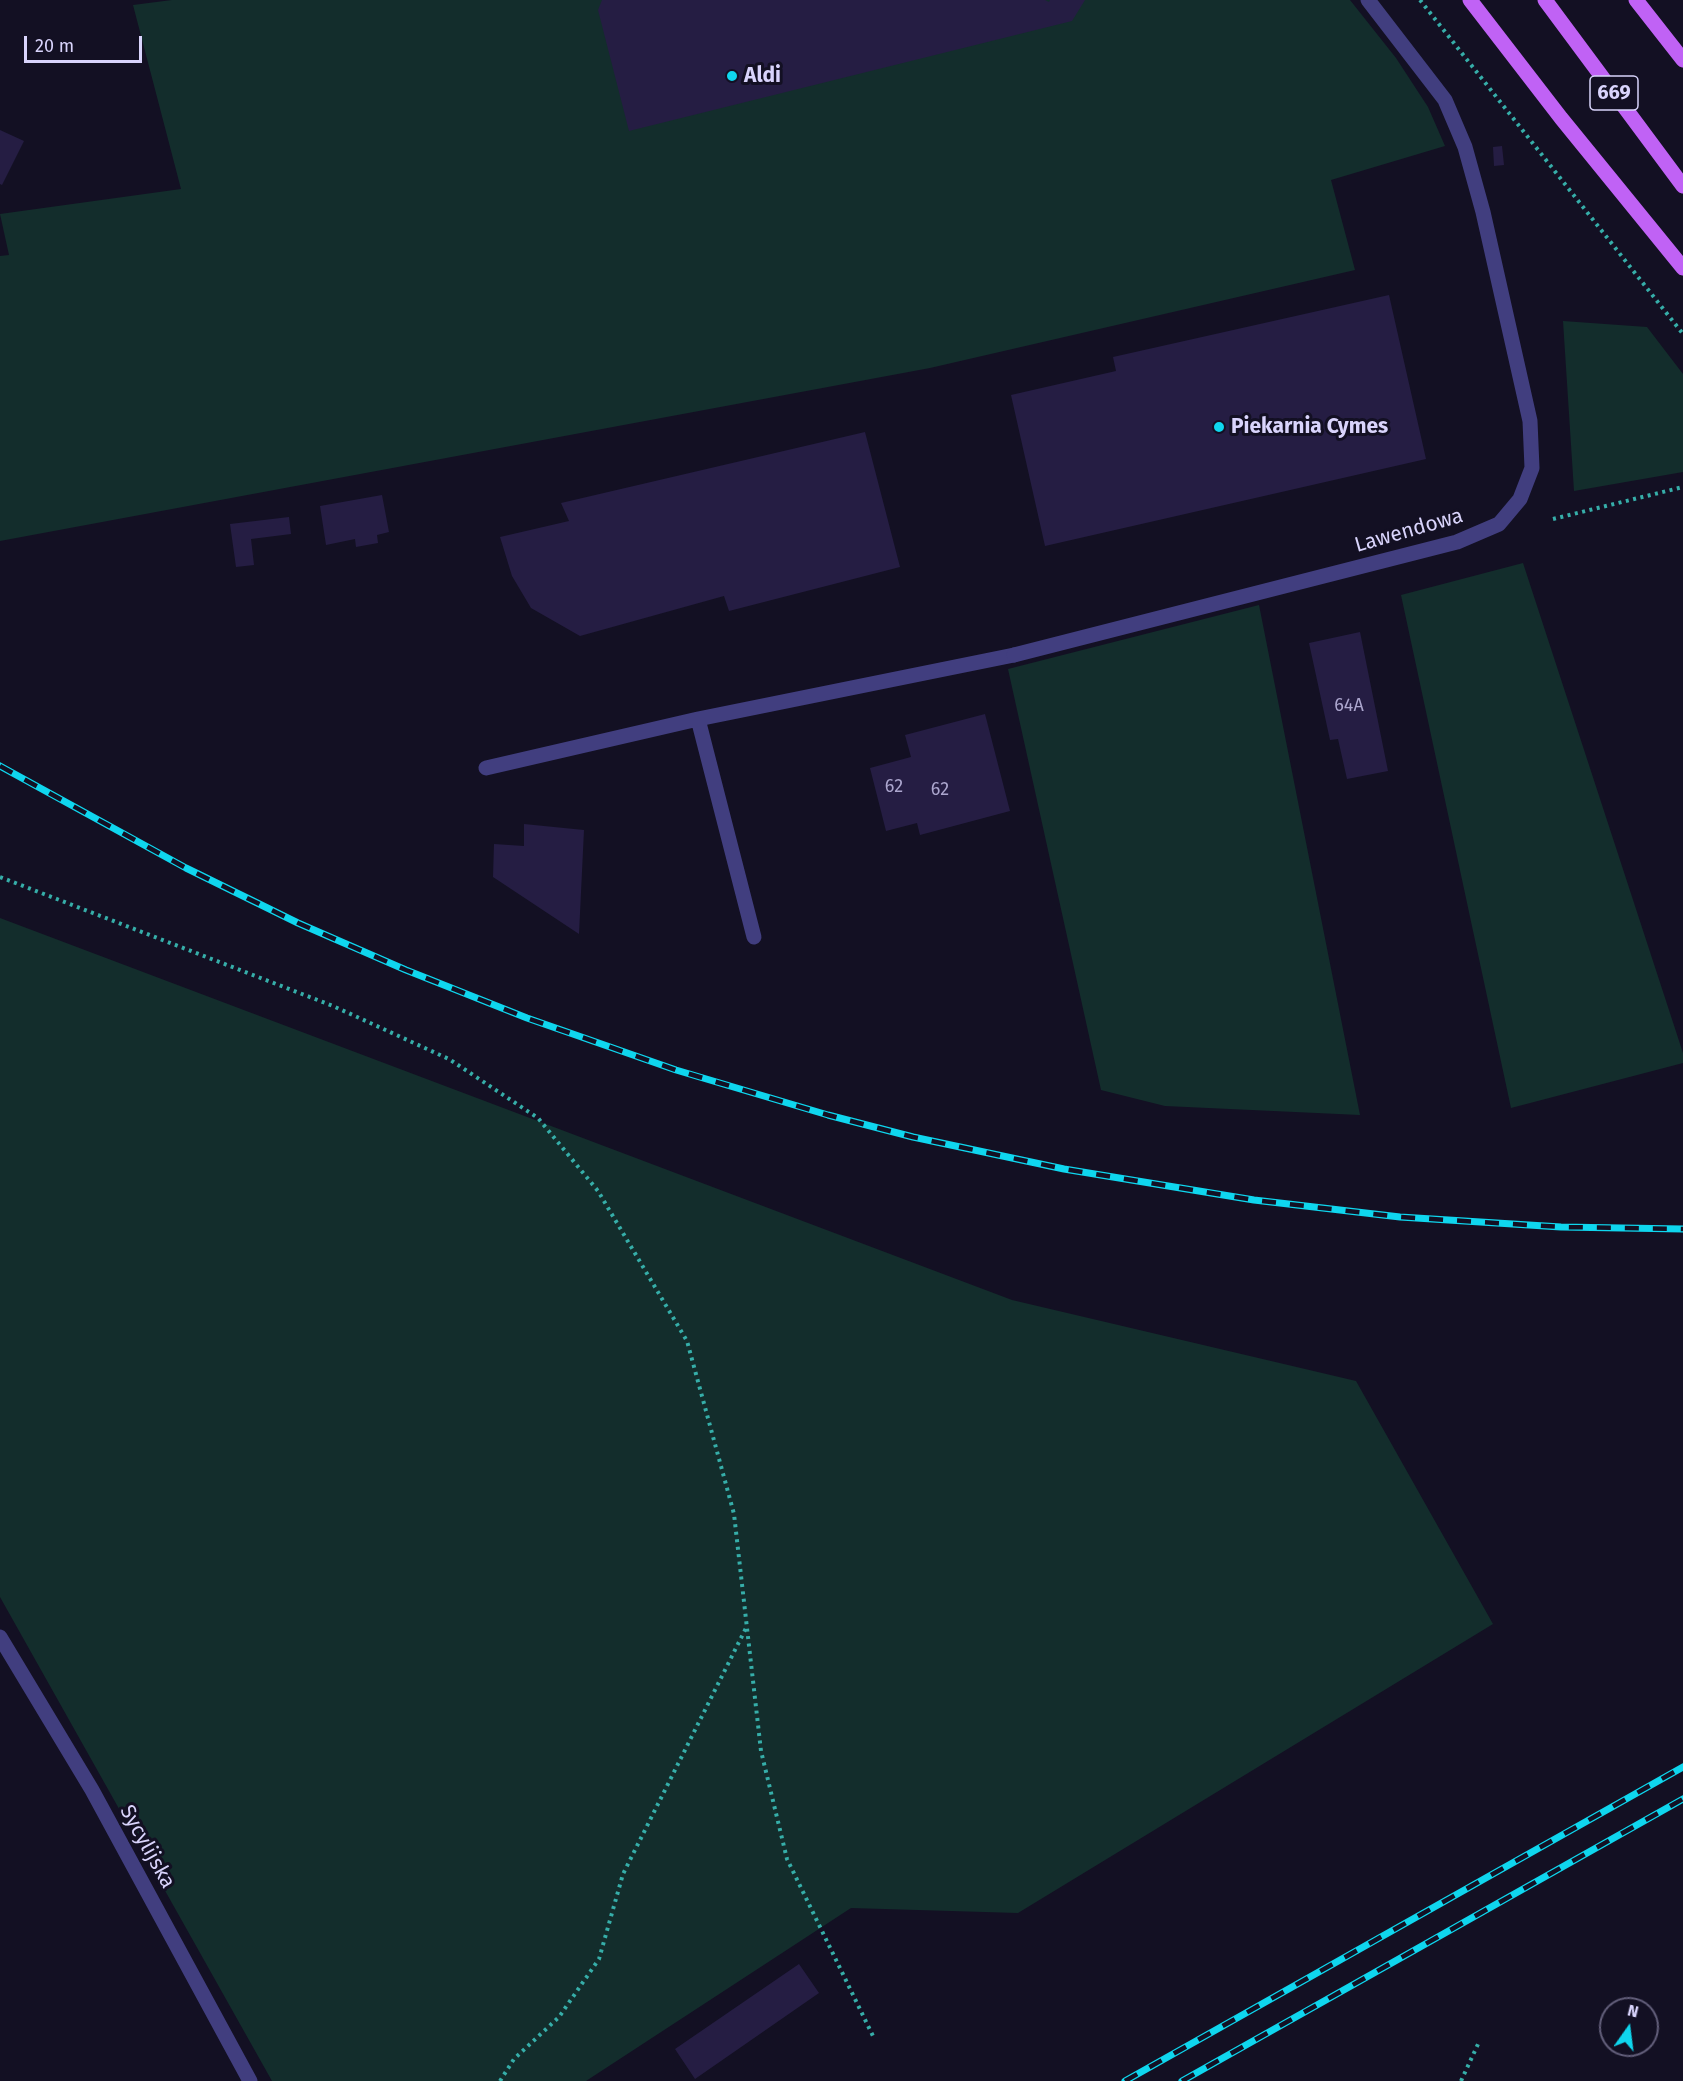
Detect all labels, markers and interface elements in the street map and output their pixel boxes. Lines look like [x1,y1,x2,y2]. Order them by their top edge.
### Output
scale bar [27,24,146,62]
text: 20 m [35,35,74,57]
place label: Aldi [744,63,781,89]
marker: Aldi [725,69,739,83]
road number: 669 [1590,76,1638,110]
place label: Piekarnia Cymes [1231,414,1388,440]
marker: Piekarnia Cymes [1212,420,1226,434]
street label: Lawendowa [1352,504,1466,558]
house number: 64A [1334,695,1364,717]
house number: 62 [885,776,903,798]
house number: 62 [931,779,949,801]
street label: Sycylijska [114,1801,180,1893]
north arrow [1599,1997,1659,2057]
text: N [1626,2000,1640,2021]

